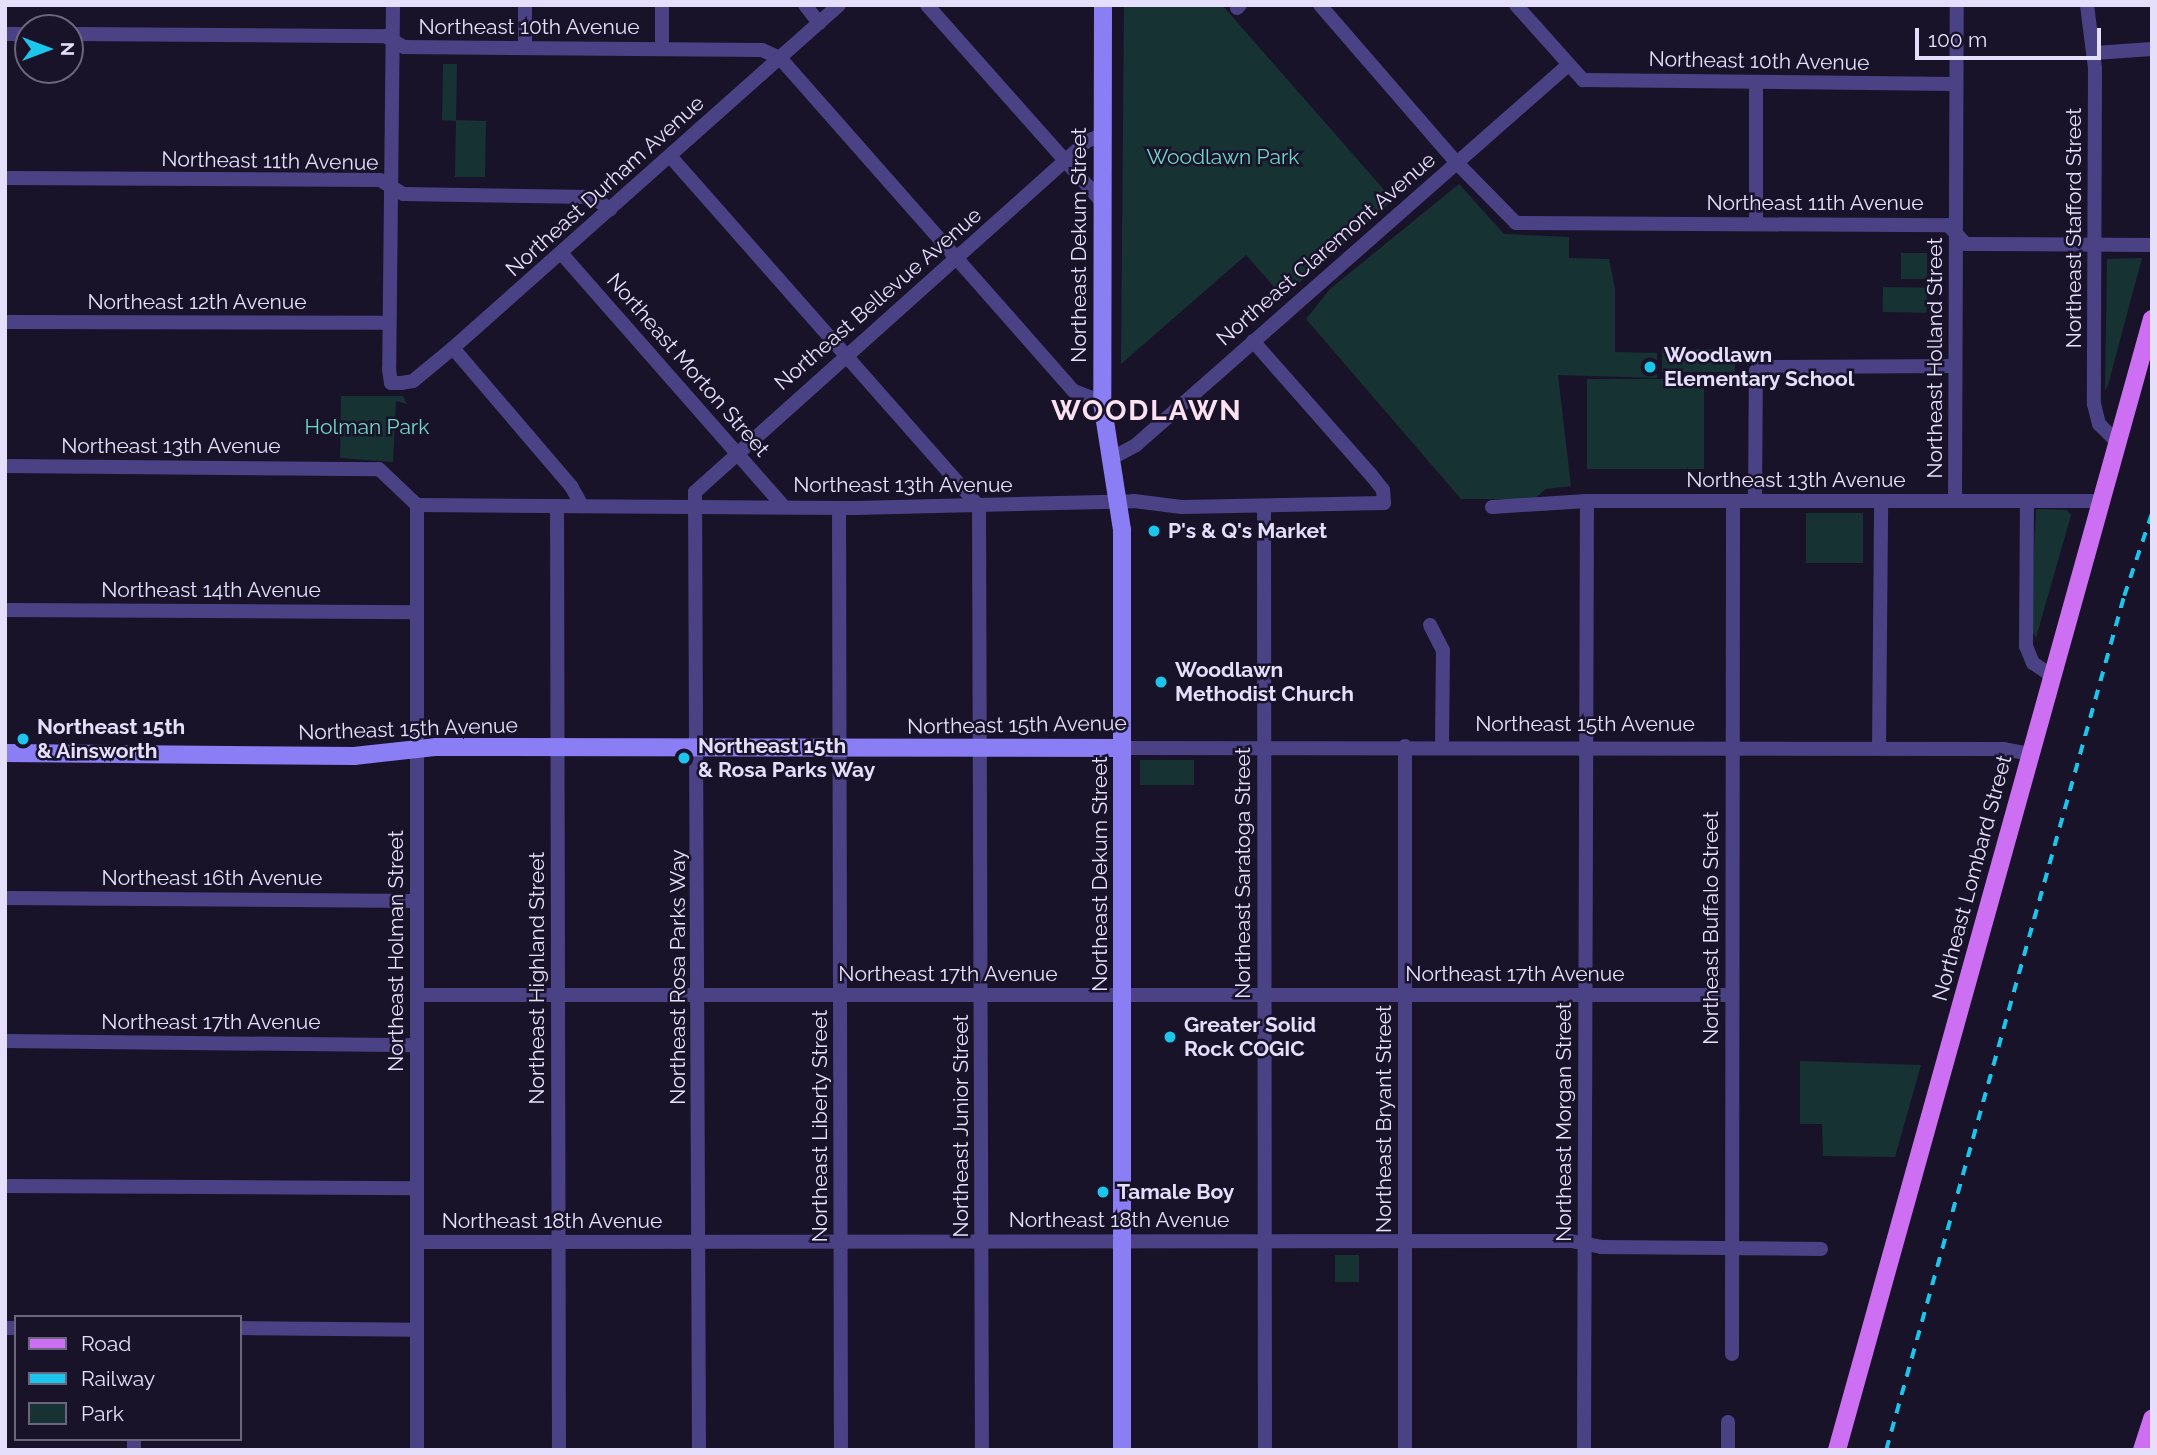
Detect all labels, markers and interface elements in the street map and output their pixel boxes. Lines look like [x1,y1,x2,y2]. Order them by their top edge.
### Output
north arrow [14,14,84,84]
street label: Northeast 10th Avenue [418,14,640,40]
scale bar [1919,14,2104,58]
text: 100 m [1928,27,1987,52]
text: N [57,42,79,56]
street label: Northeast 10th Avenue [1648,46,1870,76]
street label: Northeast Durham Avenue [501,90,709,282]
street label: Northeast Stafford Street [2061,108,2087,348]
street label: Northeast Dekum Street [1066,127,1092,363]
park label: Woodlawn Park [1147,144,1299,170]
street label: Northeast 11th Avenue [161,147,379,175]
street label: Northeast Claremont Avenue [1211,147,1441,351]
street label: Northeast 11th Avenue [1706,190,1924,216]
street label: Northeast Bellevue Avenue [769,202,987,396]
street label: Northeast Holland Street [1922,237,1948,479]
street label: Northeast Morton Street [601,268,775,462]
street label: Northeast 12th Avenue [87,289,307,315]
place label: Woodlawn Elementary School [1664,342,1855,392]
marker: Woodlawn Elementary School [1642,359,1658,375]
district label: WOODLAWN [1052,394,1242,428]
park label: Holman Park [305,414,429,440]
street label: Northeast 13th Avenue [61,433,281,459]
street label: Northeast 13th Avenue [1686,467,1906,493]
street label: Northeast 13th Avenue [793,472,1013,498]
place label: P's & Q's Market [1168,518,1327,544]
marker: P's & Q's Market [1146,523,1162,539]
street label: Northeast 14th Avenue [101,577,321,603]
place label: Woodlawn Methodist Church [1175,657,1354,707]
marker: Woodlawn Methodist Church [1153,674,1169,690]
street label: Northeast 15th Avenue [907,710,1127,740]
street label: Northeast 15th Avenue [1475,711,1695,737]
street label: Northeast 15th Avenue [298,713,518,745]
place label: Northeast 15th & Ainsworth [37,714,185,764]
marker: Northeast 15th & Ainsworth [15,731,31,747]
place label: Northeast 15th & Rosa Parks Way [698,733,876,783]
street label: Northeast Saratoga Street [1230,747,1256,999]
marker: Northeast 15th & Rosa Parks Way [676,750,692,766]
street label: Northeast Lombard Street [1927,752,2017,1004]
street label: Northeast Dekum Street [1087,756,1113,992]
street label: Northeast Buffalo Street [1698,811,1724,1045]
street label: Northeast Holman Street [383,830,409,1072]
street label: Northeast Rosa Parks Way [665,849,691,1105]
street label: Northeast Highland Street [524,852,550,1104]
street label: Northeast 16th Avenue [101,865,323,891]
street label: Northeast 17th Avenue [838,961,1058,987]
street label: Northeast 17th Avenue [1405,961,1625,987]
street label: Northeast Morgan Street [1551,1002,1577,1242]
street label: Northeast Bryant Street [1371,1005,1397,1233]
street label: Northeast 17th Avenue [101,1009,321,1035]
street label: Northeast Liberty Street [807,1010,833,1242]
place label: Greater Solid Rock COGIC [1184,1012,1317,1062]
street label: Northeast Junior Street [948,1014,974,1238]
marker: Greater Solid Rock COGIC [1162,1029,1178,1045]
place label: Tamale Boy [1117,1179,1234,1205]
marker: Tamale Boy [1095,1184,1111,1200]
street label: Northeast 18th Avenue [1008,1207,1230,1233]
street label: Northeast 18th Avenue [441,1208,663,1234]
legend [14,1315,242,1441]
text: Road [81,1331,131,1356]
text: Railway [81,1366,155,1391]
text: Park [81,1401,124,1426]

